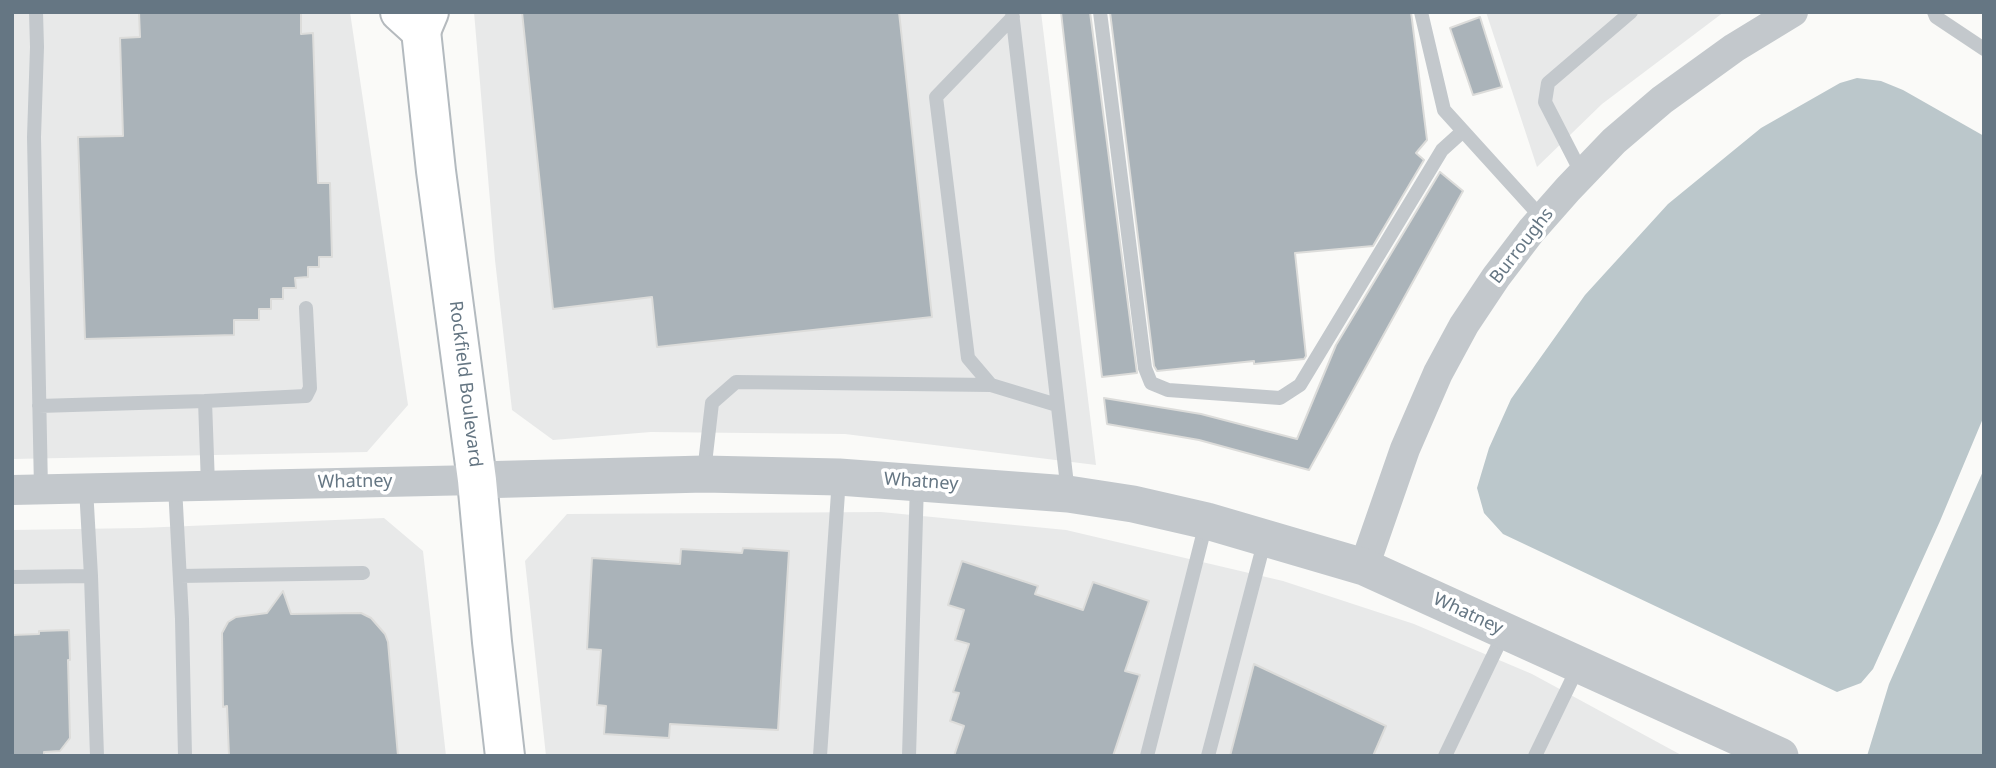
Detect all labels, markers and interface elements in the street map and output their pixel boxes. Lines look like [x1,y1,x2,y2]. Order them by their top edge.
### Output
street label: Burroughs [1486,204,1558,288]
street label: Rockfield Boulevard [444,300,486,468]
street label: Whatney [883,469,959,495]
street label: Whatney [318,471,392,493]
street label: Whatney [1430,588,1506,640]

